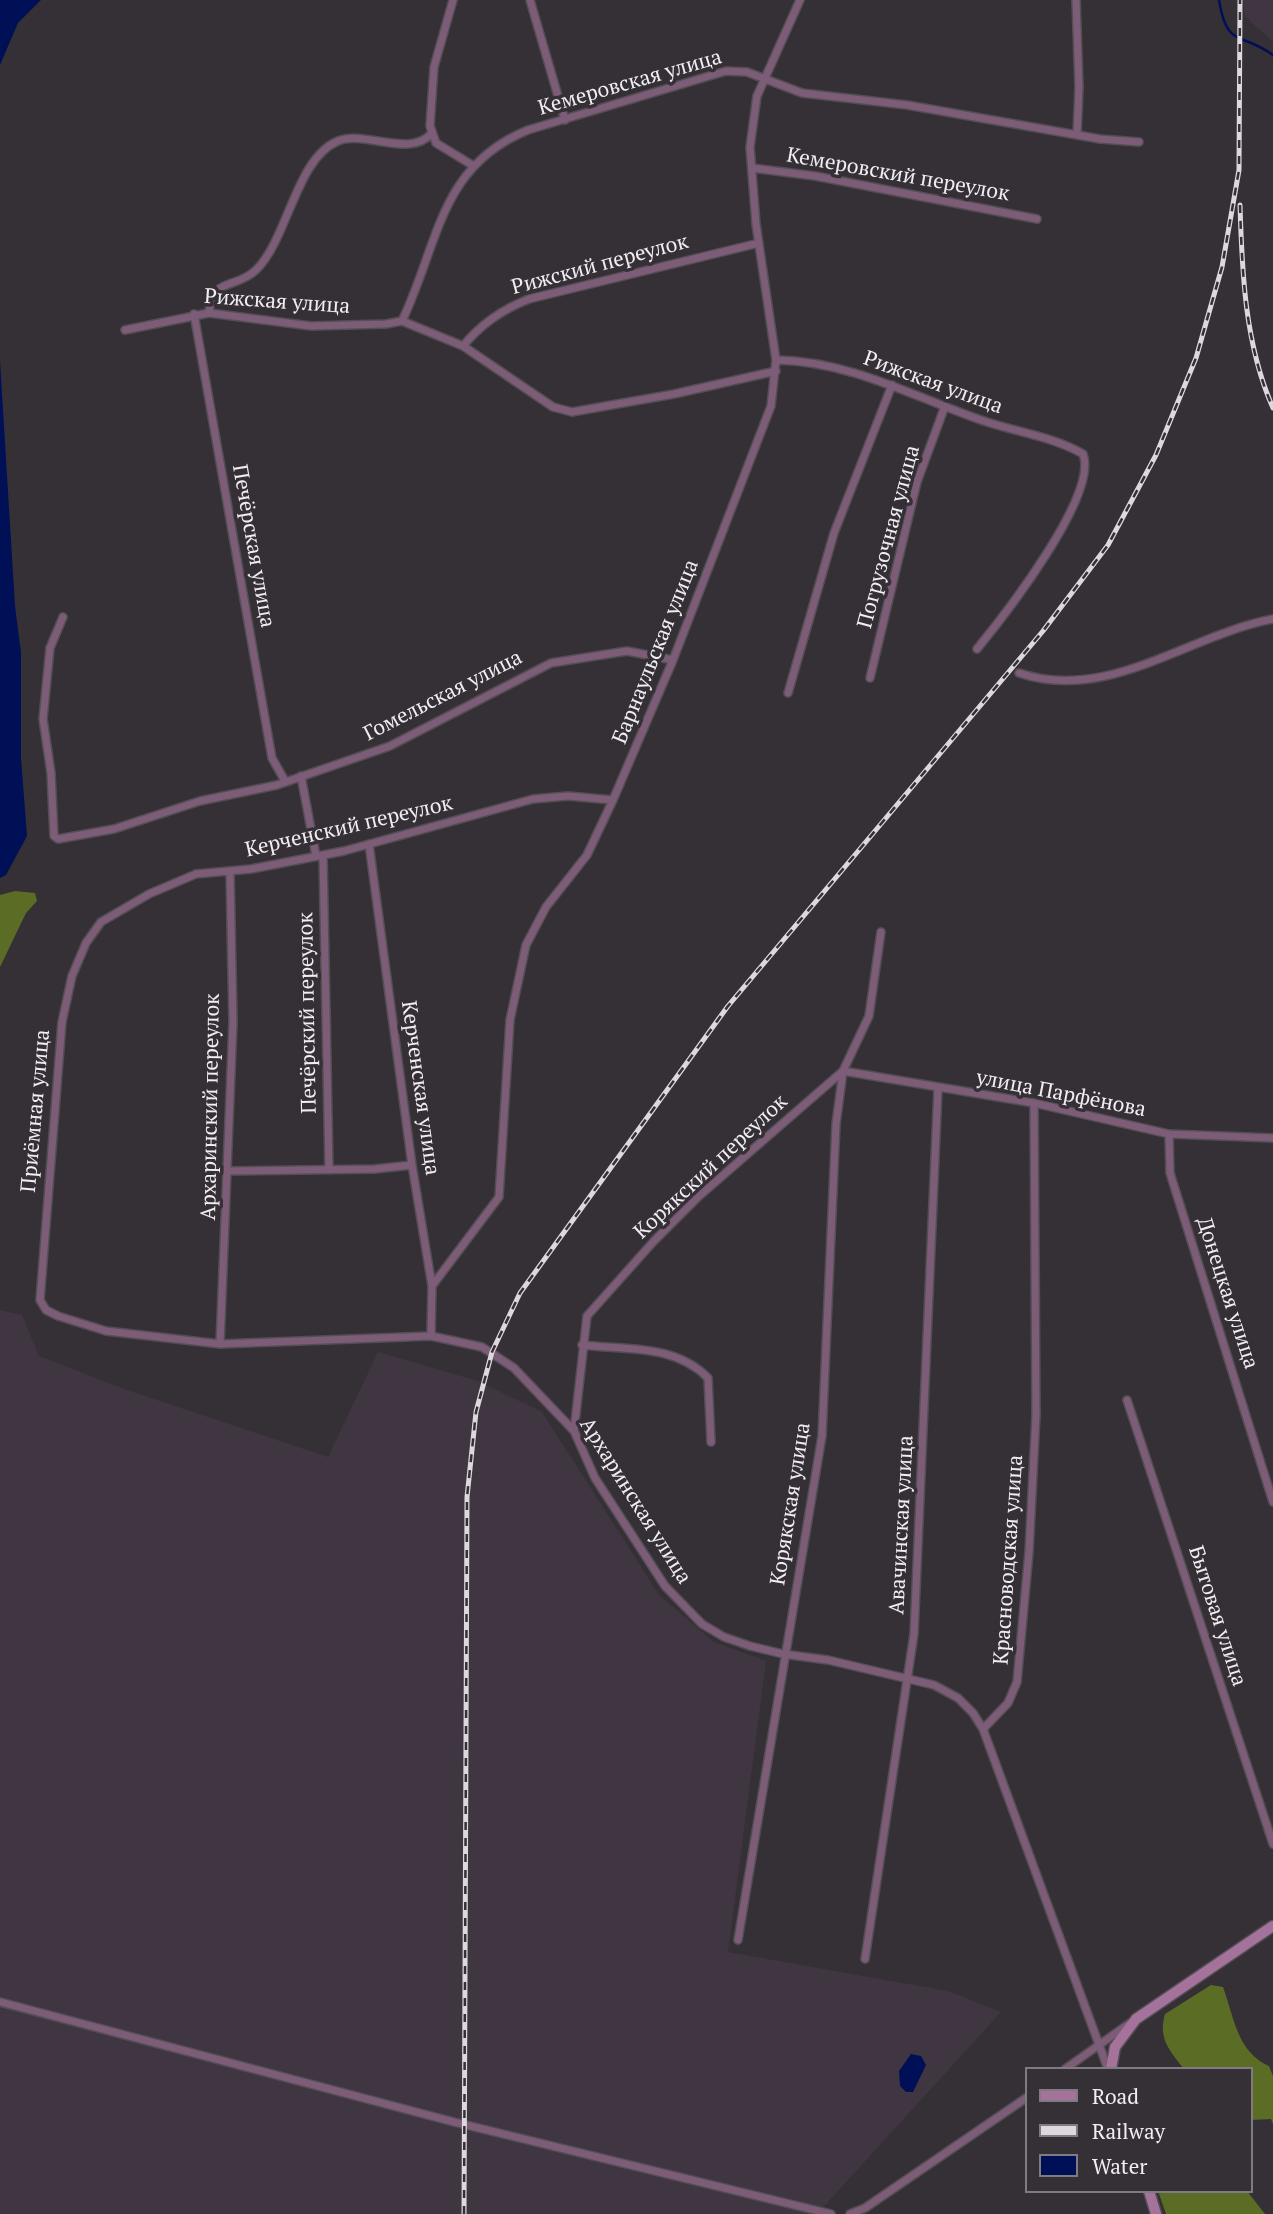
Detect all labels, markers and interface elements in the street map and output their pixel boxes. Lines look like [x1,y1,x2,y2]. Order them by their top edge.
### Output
street label: Кемеровская улица [535,45,725,121]
street label: Кемеровский переулок [785,143,1011,207]
street label: Рижский переулок [509,229,691,301]
street label: Рижская улица [203,284,351,320]
street label: Рижская улица [860,346,1006,420]
street label: Погрузочная улица [852,443,926,631]
street label: Печёрская улица [226,462,280,630]
street label: Барнаульская улица [608,556,704,748]
street label: Гомельская улица [360,645,526,747]
street label: Керченский переулок [243,791,455,863]
street label: Печёрский переулок [294,912,322,1114]
street label: Архаринский переулок [196,993,226,1221]
street label: Керченская улица [395,999,445,1177]
street label: Приёмная улица [16,1029,56,1193]
street label: улица Парфёнова [974,1065,1148,1123]
street label: Корякский переулок [629,1089,793,1245]
street label: Донецкая улица [1191,1214,1263,1372]
street label: Архаринская улица [574,1413,696,1589]
street label: Корякская улица [766,1421,816,1587]
street label: Авачинская улица [885,1435,919,1615]
street label: Красноводская улица [989,1454,1029,1666]
street label: Бытовая улица [1182,1543,1252,1689]
legend [1024,2067,1252,2193]
text: Road [1092,2082,1139,2110]
text: Railway [1092,2117,1165,2145]
text: Water [1092,2152,1147,2180]

